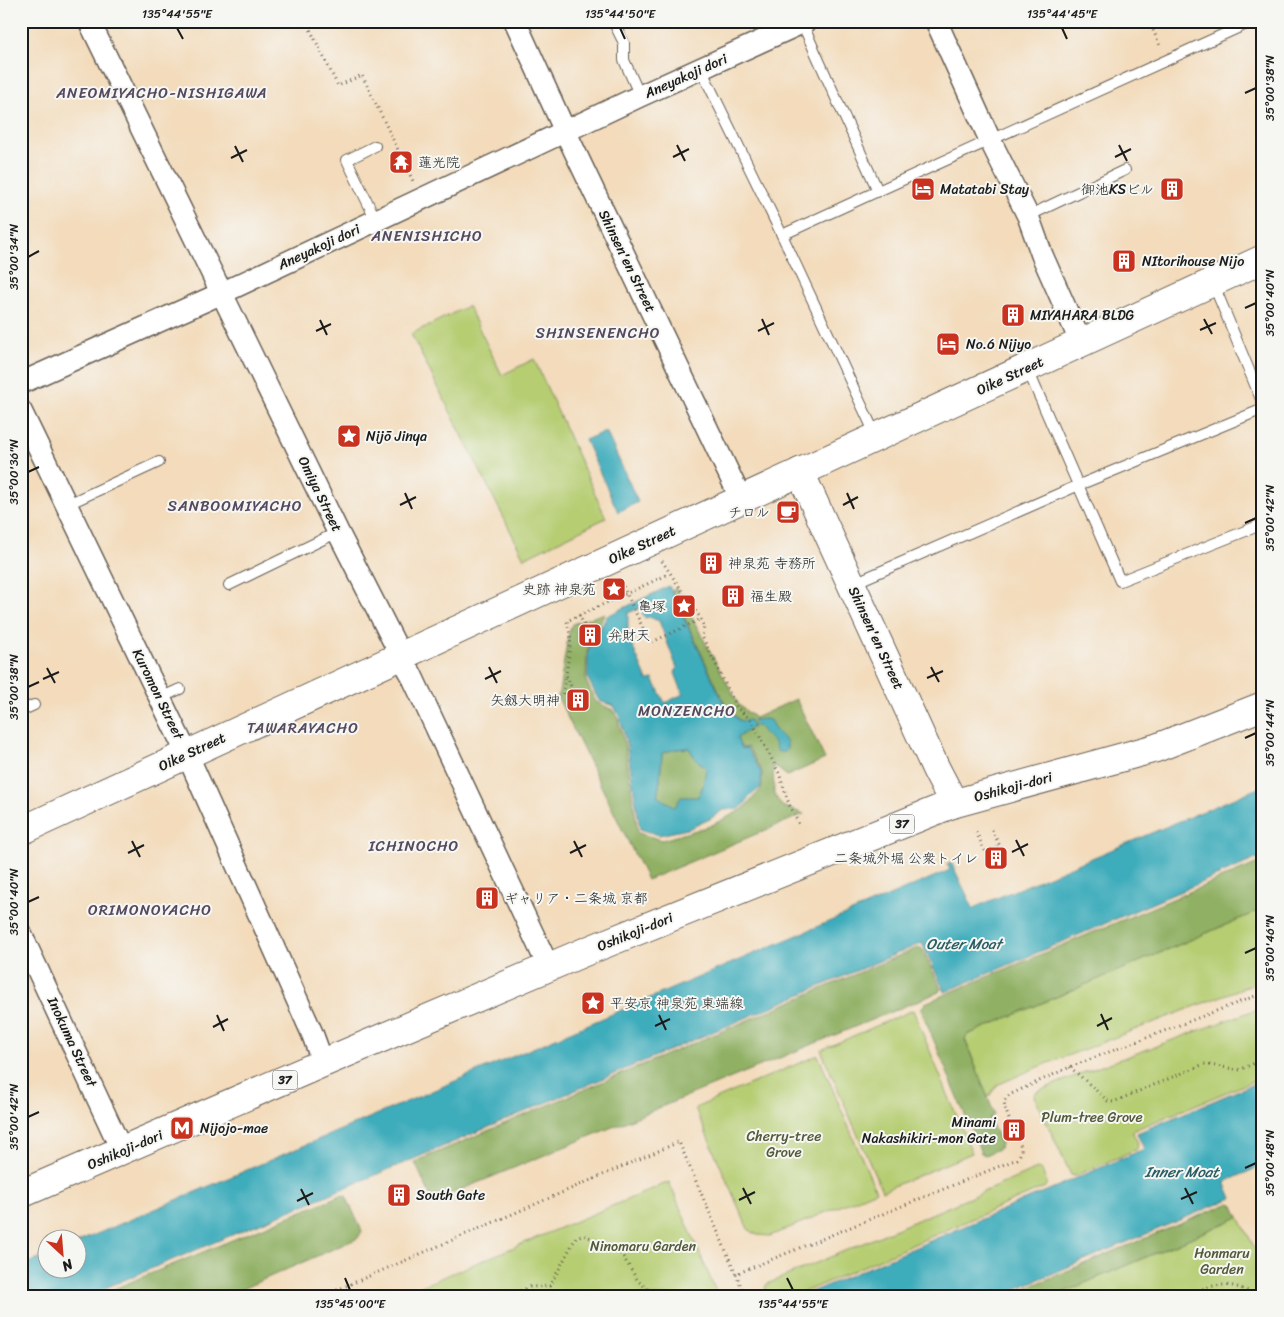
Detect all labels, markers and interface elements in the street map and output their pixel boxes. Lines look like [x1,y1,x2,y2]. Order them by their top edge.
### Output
text: 135°44'55"E [142,3,213,25]
text: 135°44'50"E [585,3,656,25]
text: 135°44'45"E [1027,3,1098,25]
street label: Aneyakoji dori [639,46,733,106]
text: 35°00'38"N [1259,54,1281,121]
district label: ANEOMIYACHO-NISHIGAWA [55,80,268,106]
temple icon: 蓮光院 [388,149,414,175]
place label: 蓮光院 [418,150,460,175]
hotel icon: Matatabi Stay [910,176,936,202]
building icon: 御池KSビル [1159,176,1185,202]
place label: Matatabi Stay [940,177,1030,202]
place label: 御池KSビル [1081,177,1154,202]
street label: Shinsen'en Street [591,205,663,317]
street label: Aneyakoji dori [273,216,366,278]
text: 35°00'34"N [3,223,25,290]
district label: ANENISHICHO [370,223,483,249]
building icon: NItorihouse Nijo [1111,248,1137,274]
place label: NItorihouse Nijo [1142,249,1244,274]
text: 35°00'40"N [1259,269,1281,337]
building icon: MIYAHARA BLDG [1000,302,1026,328]
place label: MIYAHARA BLDG [1030,303,1135,328]
district label: SHINSENENCHO [536,320,660,346]
hotel icon: No.6 Nijyo [935,331,961,357]
place label: No.6 Nijyo [966,332,1031,357]
street label: Oike Street [972,349,1048,403]
place icon: Nijō Jinya [336,423,362,449]
place label: Nijō Jinya [366,424,427,449]
text: 35°00'36"N [3,439,25,505]
street label: Omiya Street [291,452,349,536]
text: 35°00'42"N [1259,484,1281,551]
district label: SANBOOMIYACHO [167,493,303,519]
cafe icon: チロル [775,499,801,525]
place label: チロル [728,500,770,525]
street label: Oike Street [604,518,680,572]
building icon: 神泉苑 寺務所 [698,550,724,576]
place label: 神泉苑 寺務所 [728,551,816,576]
place icon: 史跡 神泉苑 [601,576,627,602]
place label: 史跡 神泉苑 [522,577,596,602]
street label: Shinsen'en Street [841,582,911,694]
building icon: 福生殿 [720,583,746,609]
place label: 福生殿 [750,584,792,609]
place icon: 亀塚 [671,593,697,619]
place label: 亀塚 [638,594,666,619]
building icon: 弁財天 [577,622,603,648]
place label: 弁財天 [608,623,650,648]
street label: Kuromon Street [125,644,191,745]
text: 35°00'38"N [3,653,25,720]
building icon: 矢劔大明神 [565,687,591,713]
place label: 矢劔大明神 [490,688,560,713]
district label: MONZENCHO [638,698,736,724]
text: 35°00'44"N [1259,699,1281,767]
district label: TAWARAYACHO [247,715,359,741]
street label: Oike Street [154,725,230,779]
street label: Oshikoji-dori [971,764,1056,809]
road number: 37 [890,814,914,834]
district label: ICHINOCHO [368,833,459,859]
building icon: 二条城外堀 公衆トイレ [983,845,1009,871]
place label: 二条城外堀 公衆トイレ [834,846,978,871]
text: 35°00'40"N [3,868,25,936]
building icon: ギャリア・二条城 京都 [474,885,500,911]
place label: ギャリア・二条城 京都 [504,886,648,911]
district label: ORIMONOYACHO [88,897,212,923]
street label: Oshikoji-dori [593,905,678,959]
text: 35°00'46"N [1259,914,1281,981]
water label: Outer Moat [926,931,1005,957]
place icon: 平安京 神泉苑 東端線 [580,990,606,1016]
place label: 平安京 神泉苑 東端線 [610,991,743,1016]
street label: Inokuma Street [40,992,104,1093]
road number: 37 [272,1070,298,1090]
text: 35°00'42"N [3,1083,25,1150]
park label: Plum-tree Grove [1041,1105,1143,1130]
place label: Minami Nakashikiri-mon Gate [862,1110,997,1151]
metro station icon: Nijojo-mae [169,1115,195,1141]
place label: Nijojo-mae [200,1116,268,1141]
building icon: Minami Nakashikiri-mon Gate [1001,1117,1027,1143]
street label: Oshikoji-dori [83,1122,168,1177]
park label: Cherry-tree Grove [747,1124,821,1165]
text: 35°00'48"N [1259,1129,1281,1196]
water label: Inner Moat [1144,1159,1220,1185]
building icon: South Gate [386,1182,412,1208]
place label: South Gate [416,1183,485,1208]
north arrow [38,1230,88,1280]
park label: Ninomaru Garden [590,1234,696,1259]
park label: Honmaru Garden [1194,1241,1250,1282]
text: N [57,1251,78,1279]
text: 135°45'00"E [315,1293,386,1315]
text: 135°44'55"E [758,1293,829,1315]

